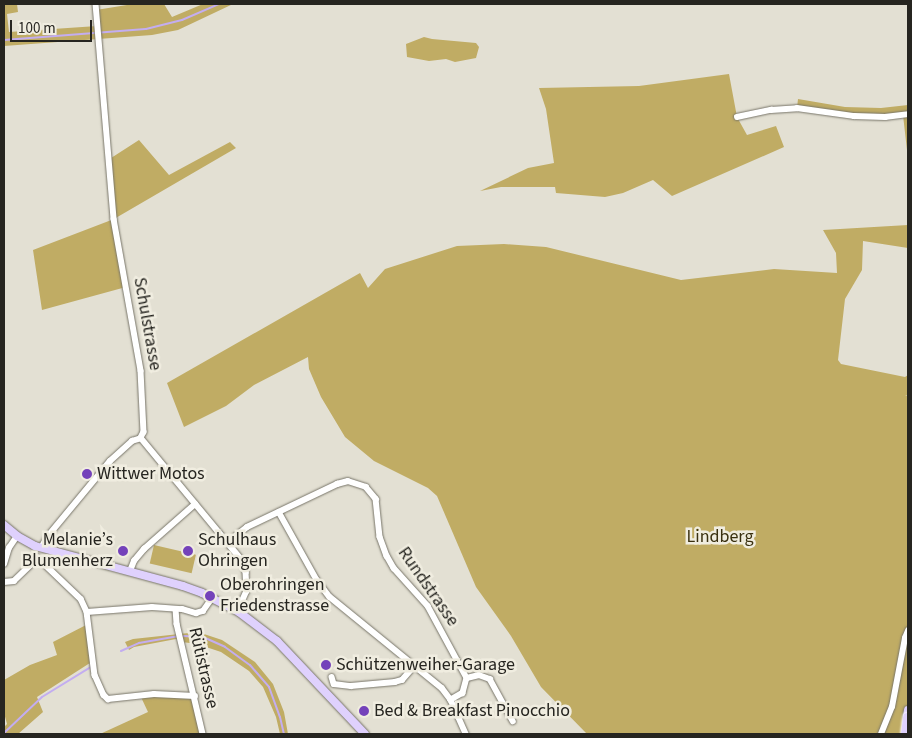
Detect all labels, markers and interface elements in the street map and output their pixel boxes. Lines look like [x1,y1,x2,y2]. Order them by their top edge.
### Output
scale bar [12,10,95,42]
text: 100 m [18,18,56,39]
street label: Schulstrasse [128,276,166,372]
place label: Wittwer Motos [97,463,205,485]
marker: Wittwer Motos [81,468,93,480]
park label: Lindberg [686,526,754,548]
place label: Melanie’s Blumenherz [22,530,113,572]
place label: Schulhaus Ohringen [198,530,276,572]
street label: Rundstrasse [393,543,463,631]
marker: Melanie’s Blumenherz [117,545,129,557]
marker: Schulhaus Ohringen [182,545,194,557]
place label: Oberohringen Friedenstrasse [220,575,329,618]
marker: Oberohringen Friedenstrasse [204,590,216,602]
street label: Rütistrasse [183,625,223,711]
place label: Schützenweiher-Garage [336,654,515,676]
marker: Schützenweiher-Garage [320,659,332,671]
place label: Bed & Breakfast Pinocchio [374,700,570,722]
marker: Bed & Breakfast Pinocchio [358,705,370,717]

